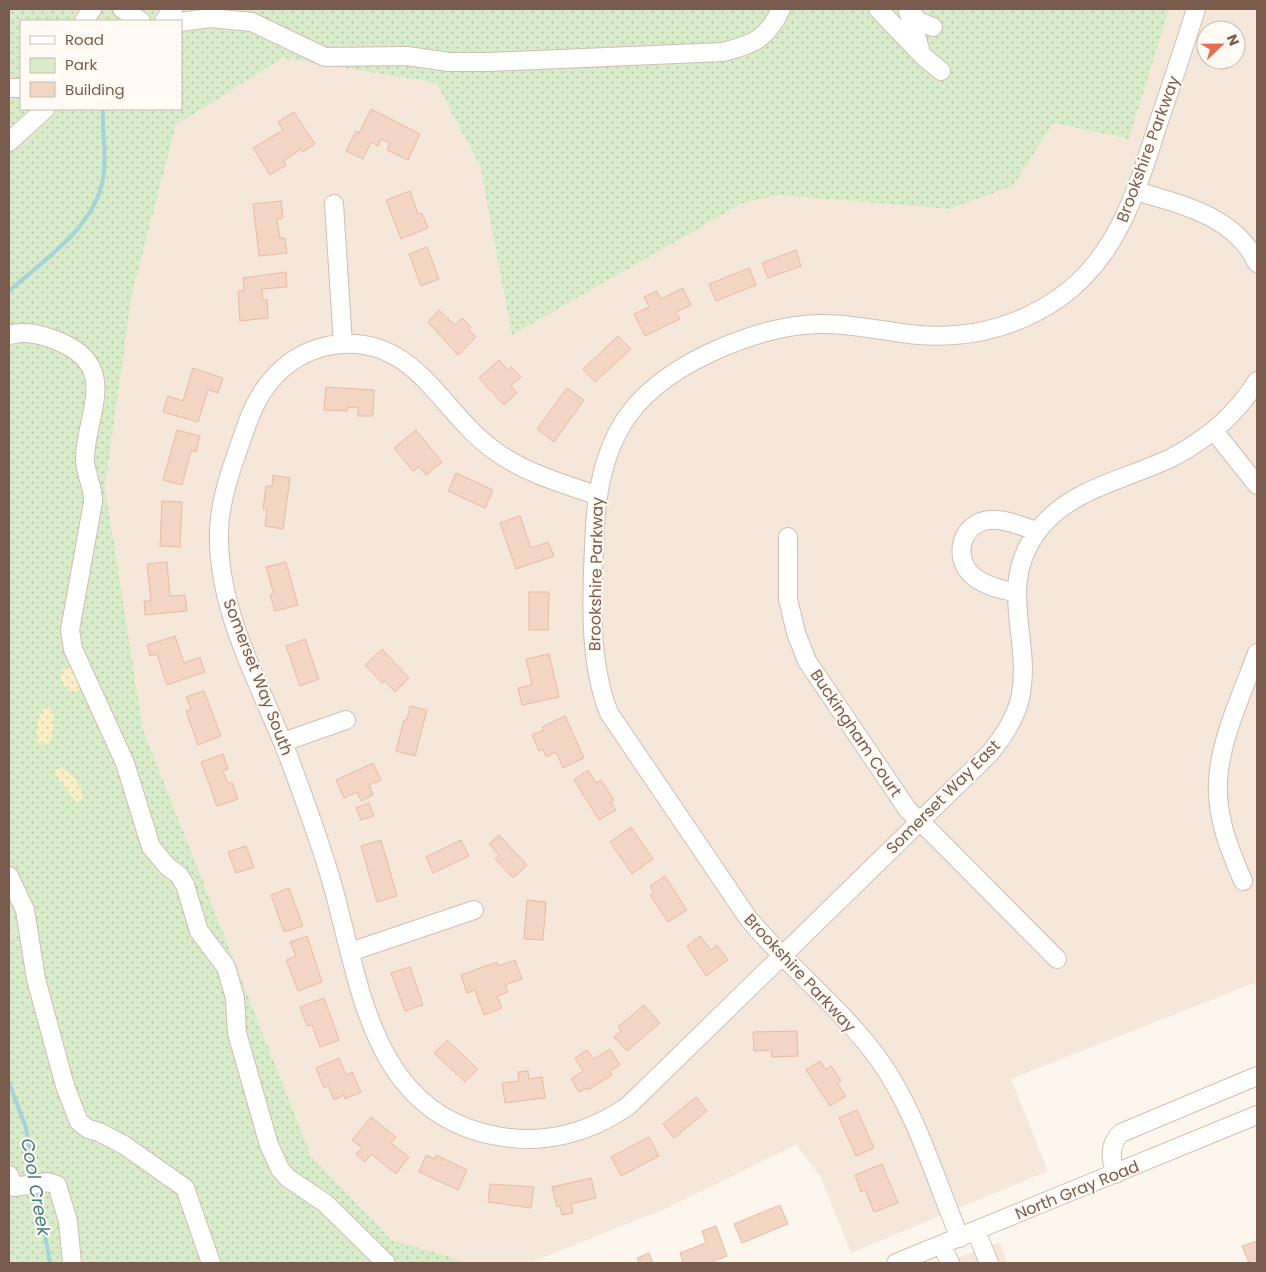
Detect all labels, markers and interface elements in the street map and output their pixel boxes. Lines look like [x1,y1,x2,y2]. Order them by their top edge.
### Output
legend [20,20,182,110]
north arrow [1196,20,1246,70]
text: Road [65,29,104,50]
text: N [1222,32,1244,49]
text: Park [65,54,97,75]
street label: Brookshire Parkway [1111,73,1185,225]
text: Building [65,79,125,100]
street label: Brookshire Parkway [583,497,609,651]
street label: Somerset Way South [218,595,298,759]
street label: Buckingham Court [805,665,907,802]
street label: Somerset Way East [881,735,1005,859]
street label: Brookshire Parkway [739,909,861,1037]
water label: Cool Creek [15,1136,57,1239]
street label: North Gray Road [1012,1155,1142,1225]

